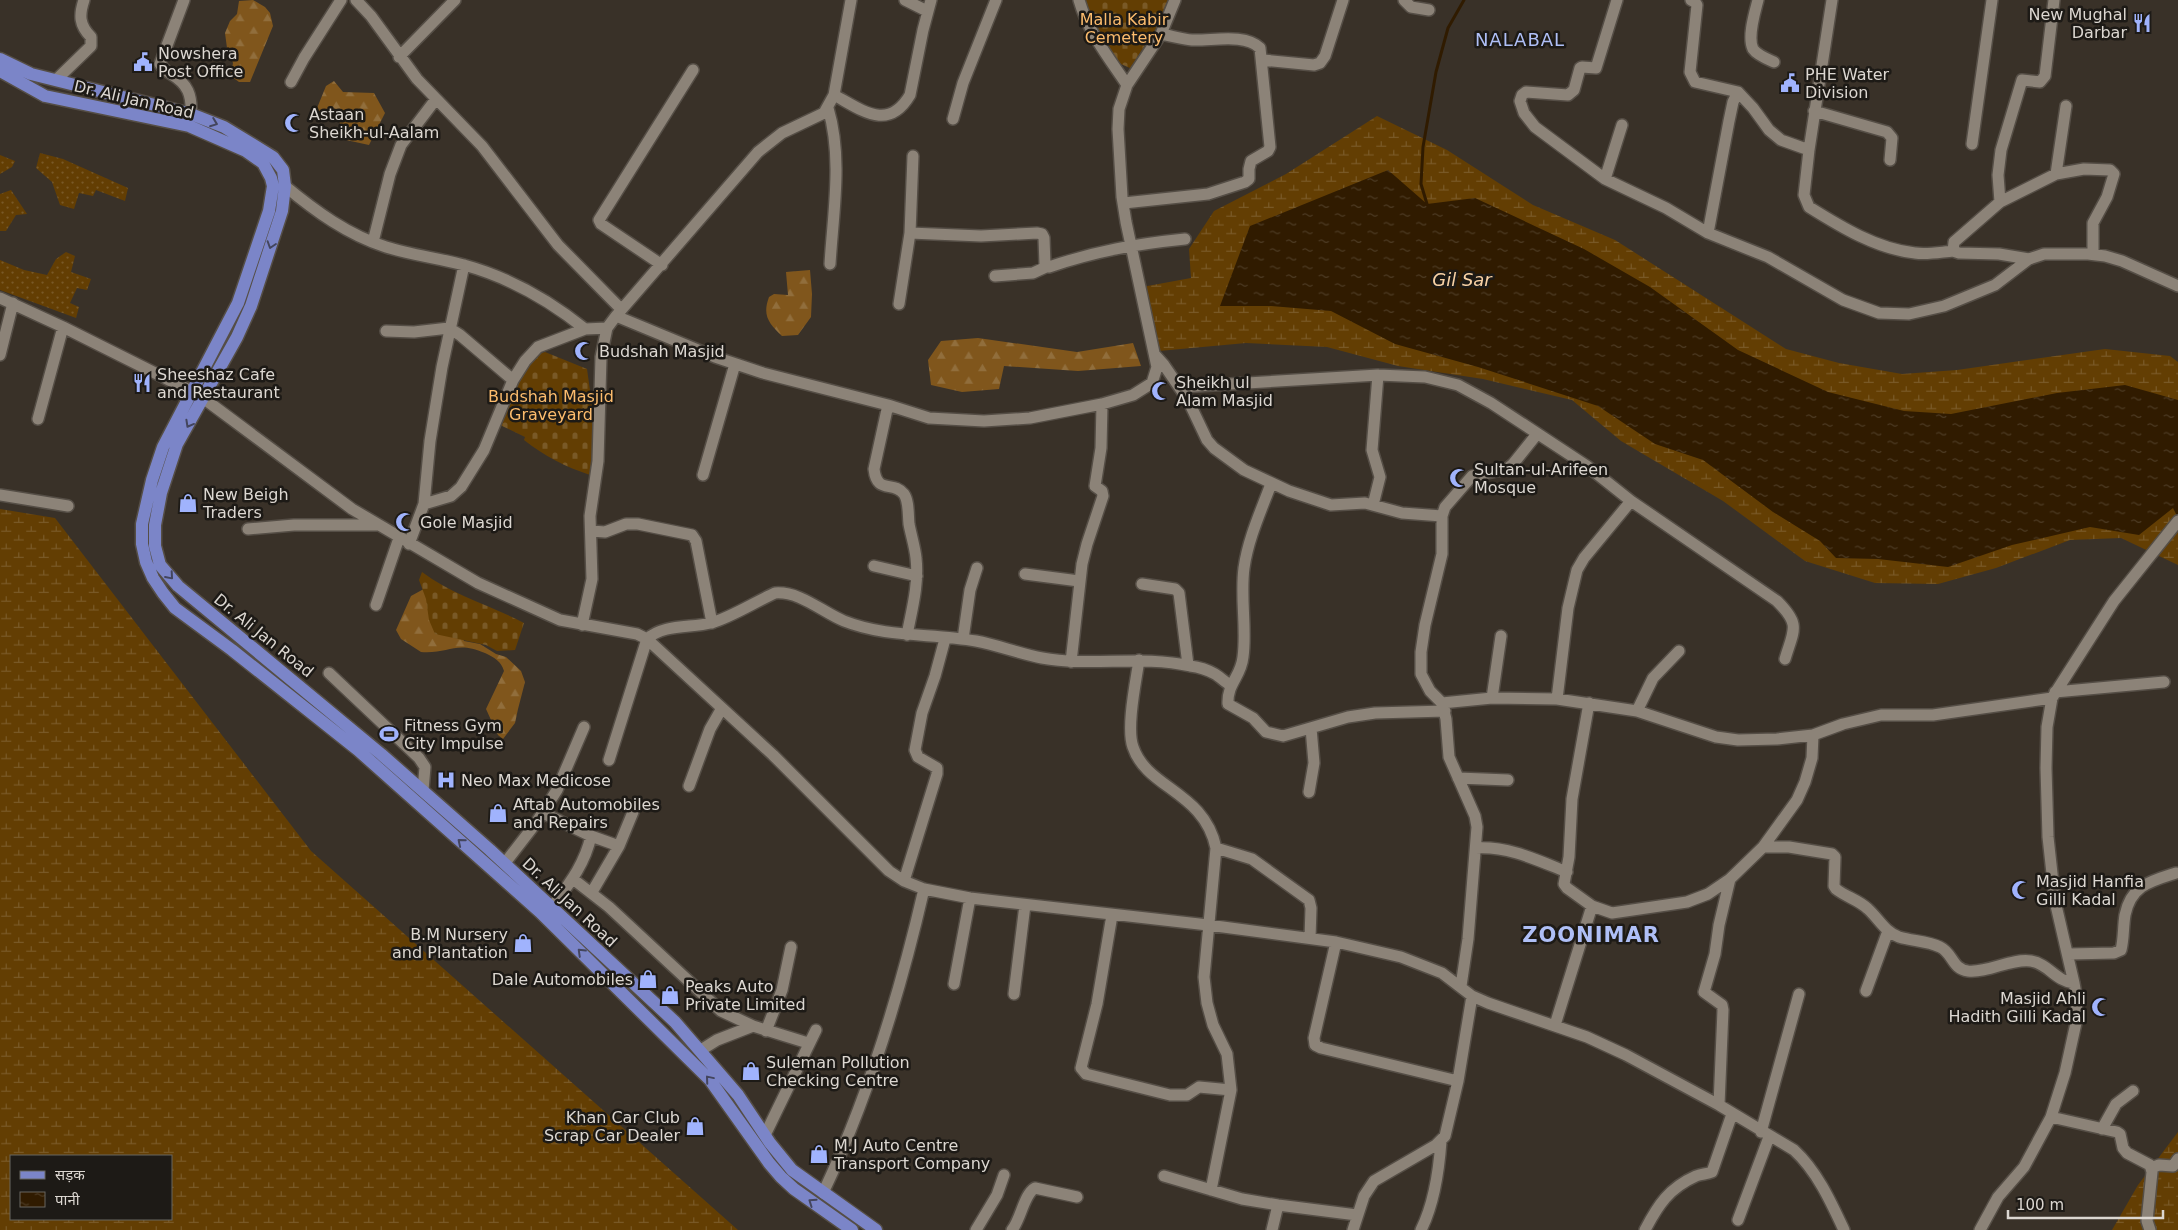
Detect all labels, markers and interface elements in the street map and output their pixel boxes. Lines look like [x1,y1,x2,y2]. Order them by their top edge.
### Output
place label: New Mughal Darbar [2029,5,2127,42]
park label: Malla Kabir Cemetery [1080,10,1169,47]
restaurant icon: New Mughal Darbar [2131,12,2153,34]
district label: NALABAL [1475,29,1565,50]
place label: Nowshera Post Office [158,44,243,81]
public building icon: Nowshera Post Office [132,51,154,73]
place label: PHE Water Division [1805,65,1890,102]
public building icon: PHE Water Division [1779,72,1801,94]
street label: Dr. Ali Jan Road [72,76,196,123]
place label: Astaan Sheikh-ul-Aalam [309,105,439,142]
mosque icon: Astaan Sheikh-ul-Aalam [283,112,305,134]
one-way arrow [209,116,218,127]
one-way arrow [266,241,276,249]
water label: Gil Sar [1432,269,1493,290]
mosque icon: Budshah Masjid [573,340,595,362]
place label: Budshah Masjid [599,342,725,361]
place label: Sheeshaz Cafe and Restaurant [157,365,280,402]
restaurant icon: Sheeshaz Cafe and Restaurant [131,372,153,394]
place label: Sheikh ul Alam Masjid [1176,373,1273,410]
mosque icon: Sheikh ul Alam Masjid [1150,380,1172,402]
park label: Budshah Masjid Graveyard [488,387,614,424]
one-way arrow [185,419,195,428]
place label: Sultan-ul-Arifeen Mosque [1474,460,1608,497]
mosque icon: Sultan-ul-Arifeen Mosque [1448,467,1470,489]
place label: New Beigh Traders [202,485,289,522]
shop icon: New Beigh Traders [177,492,199,514]
mosque icon: Gole Masjid [394,511,416,533]
place label: Gole Masjid [420,513,513,532]
one-way arrow [164,571,173,580]
street label: Dr. Ali Jan Road [210,589,317,681]
place label: Fitness Gym City Impulse [404,716,504,753]
sports icon: Fitness Gym City Impulse [378,723,400,745]
hospital icon: Neo Max Medicose [435,769,457,791]
place label: Neo Max Medicose [461,771,611,790]
place label: Aftab Automobiles and Repairs [513,795,660,832]
shop icon: Aftab Automobiles and Repairs [487,802,509,824]
one-way arrow [458,839,467,848]
street label: Dr. Ali Jan Road [518,854,621,951]
place label: Masjid Hanfia Gilli Kadal [2036,872,2144,909]
mosque icon: Masjid Hanfia Gilli Kadal [2010,879,2032,901]
district label: ZOONIMAR [1522,923,1660,947]
place label: B.M Nursery and Plantation [392,925,508,962]
shop icon: B.M Nursery and Plantation [512,932,534,954]
one-way arrow [578,948,587,957]
shop icon: Dale Automobiles [637,968,659,990]
place label: Dale Automobiles [492,970,633,989]
place label: Peaks Auto Private Limited [685,977,806,1014]
shop icon: Peaks Auto Private Limited [659,984,681,1006]
place label: Masjid Ahli Hadith Gilli Kadal [1948,989,2086,1026]
mosque icon: Masjid Ahli Hadith Gilli Kadal [2090,996,2112,1018]
place label: Suleman Pollution Checking Centre [766,1053,910,1090]
shop icon: Suleman Pollution Checking Centre [740,1060,762,1082]
one-way arrow [705,1075,714,1084]
place label: Khan Car Club Scrap Car Dealer [544,1108,680,1145]
shop icon: Khan Car Club Scrap Car Dealer [684,1115,706,1137]
place label: M.J Auto Centre Transport Company [833,1136,990,1173]
shop icon: M.J Auto Centre Transport Company [808,1143,830,1165]
legend [10,1155,172,1220]
text: सड़क [55,1166,85,1184]
scale bar [2008,1188,2163,1220]
text: पानी [55,1191,81,1209]
text: 100 m [2016,1196,2064,1214]
one-way arrow [809,1200,818,1208]

